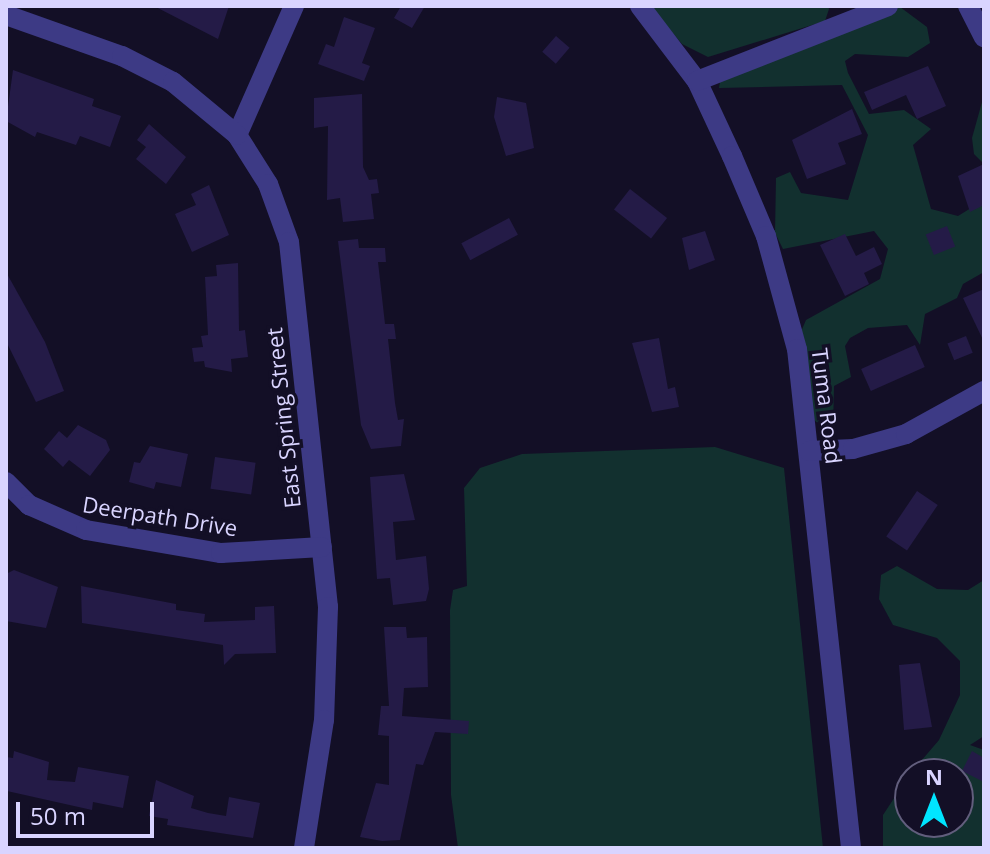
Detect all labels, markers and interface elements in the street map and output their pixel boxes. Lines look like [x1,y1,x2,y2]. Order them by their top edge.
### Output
street label: East Spring Street [260,327,306,509]
street label: Tuma Road [807,347,847,465]
street label: Deerpath Drive [81,491,239,541]
north arrow [894,758,974,838]
text: N [925,761,943,791]
scale bar [20,786,158,836]
text: 50 m [30,799,86,832]

